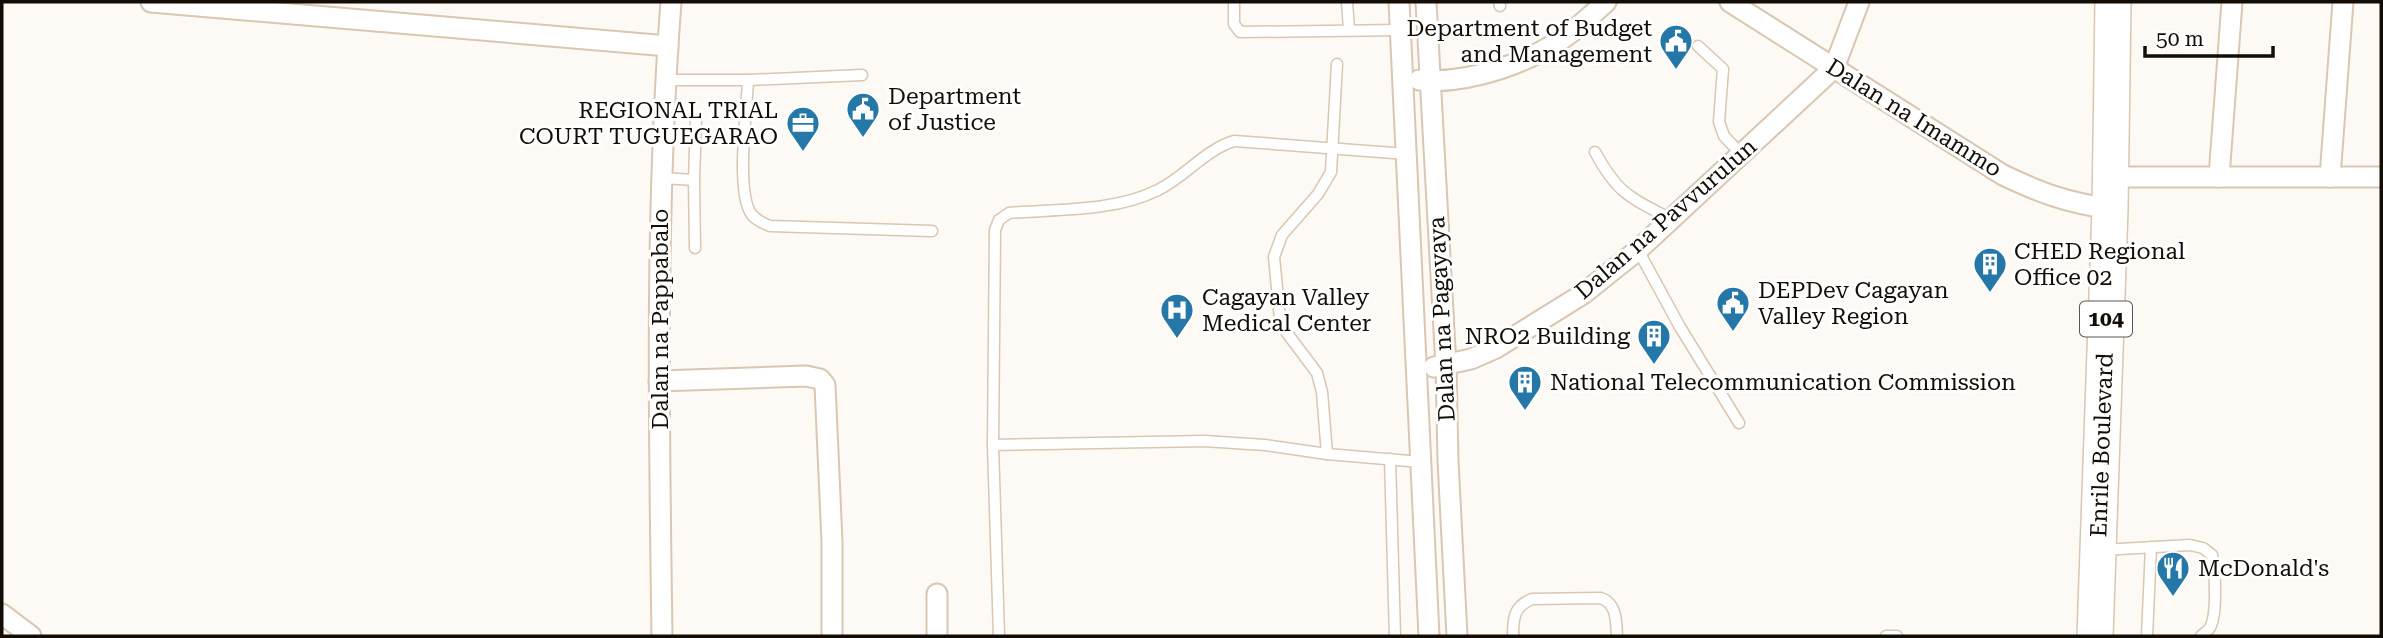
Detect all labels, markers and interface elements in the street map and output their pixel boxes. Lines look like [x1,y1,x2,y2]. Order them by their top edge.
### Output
scale bar [2145,14,2273,58]
place label: Department of Budget and Management [1406,15,1652,68]
public building icon: Department of Budget and Management [1657,22,1695,71]
text: 50 m [2156,27,2204,51]
street label: Dalan na Imammo [1821,53,2007,183]
place label: Department of Justice [888,83,1022,136]
public building icon: Department of Justice [844,90,882,139]
place label: REGIONAL TRIAL COURT TUGUEGARAO [519,97,778,150]
office icon: REGIONAL TRIAL COURT TUGUEGARAO [784,104,822,153]
street label: Dalan na Pavvurulun [1570,133,1762,305]
street label: Dalan na Pappabalo [647,209,674,429]
street label: Dalan na Pagayaya [1423,215,1461,422]
place label: CHED Regional Office 02 [2014,238,2185,291]
building icon: CHED Regional Office 02 [1971,245,2009,294]
place label: DEPDev Cagayan Valley Region [1758,277,1949,330]
place label: Cagayan Valley Medical Center [1202,284,1371,337]
public building icon: DEPDev Cagayan Valley Region [1714,284,1752,333]
hospital icon: Cagayan Valley Medical Center [1158,291,1196,340]
road number: 104 [2080,302,2132,336]
building icon: NRO2 Building [1635,317,1673,366]
place label: NRO2 Building [1465,323,1630,350]
street label: Enrile Boulevard [2085,352,2119,538]
building icon: National Telecommunication Commission [1506,363,1544,412]
place label: National Telecommunication Commission [1550,369,2016,396]
restaurant icon: McDonald's [2154,549,2192,598]
place label: McDonald's [2198,555,2329,582]

